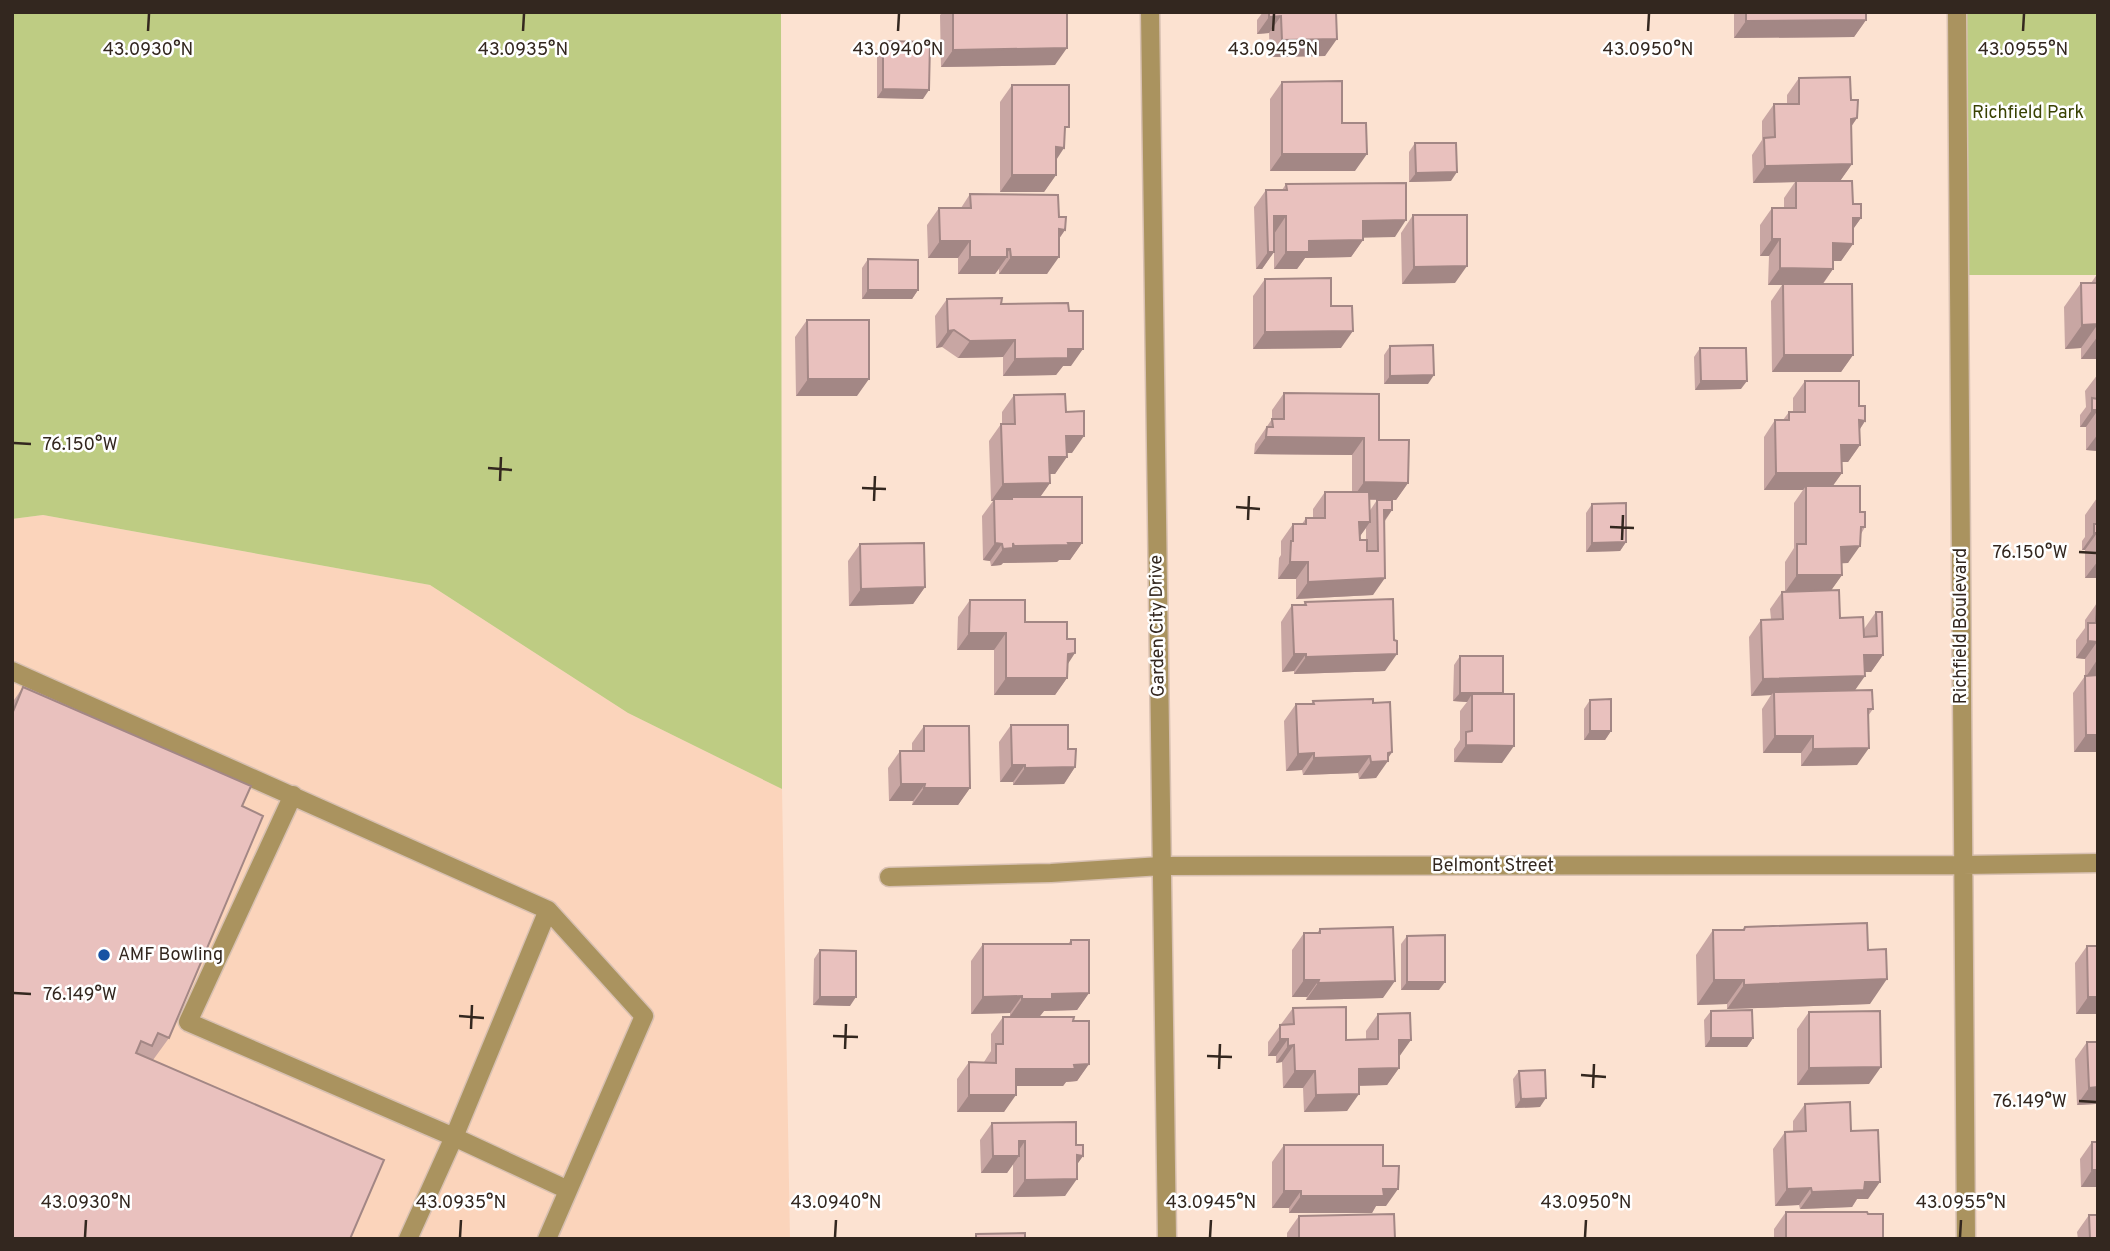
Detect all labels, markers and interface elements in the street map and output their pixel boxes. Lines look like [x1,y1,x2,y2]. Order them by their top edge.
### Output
text: 43.0930°N [103,39,193,62]
text: 43.0935°N [478,39,568,62]
text: 43.0940°N [852,39,944,62]
text: 43.0945°N [1228,39,1318,62]
text: 43.0950°N [1602,39,1694,62]
text: 43.0955°N [1978,39,2068,62]
park label: Richfield Park [1972,102,2084,125]
text: 76.150°W [42,434,118,457]
text: 76.150°W [1992,542,2068,565]
street label: Richfield Boulevard [1950,548,1973,704]
street label: Garden City Drive [1145,555,1171,697]
street label: Belmont Street [1432,855,1554,878]
place label: AMF Bowling [118,944,223,967]
marker: AMF Bowling [96,947,112,963]
text: 76.149°W [43,984,117,1007]
text: 76.149°W [1993,1091,2067,1114]
text: 43.0930°N [41,1192,131,1215]
text: 43.0935°N [416,1192,506,1215]
text: 43.0940°N [790,1192,882,1215]
text: 43.0945°N [1166,1192,1256,1215]
text: 43.0950°N [1540,1192,1632,1215]
text: 43.0955°N [1916,1192,2006,1215]

